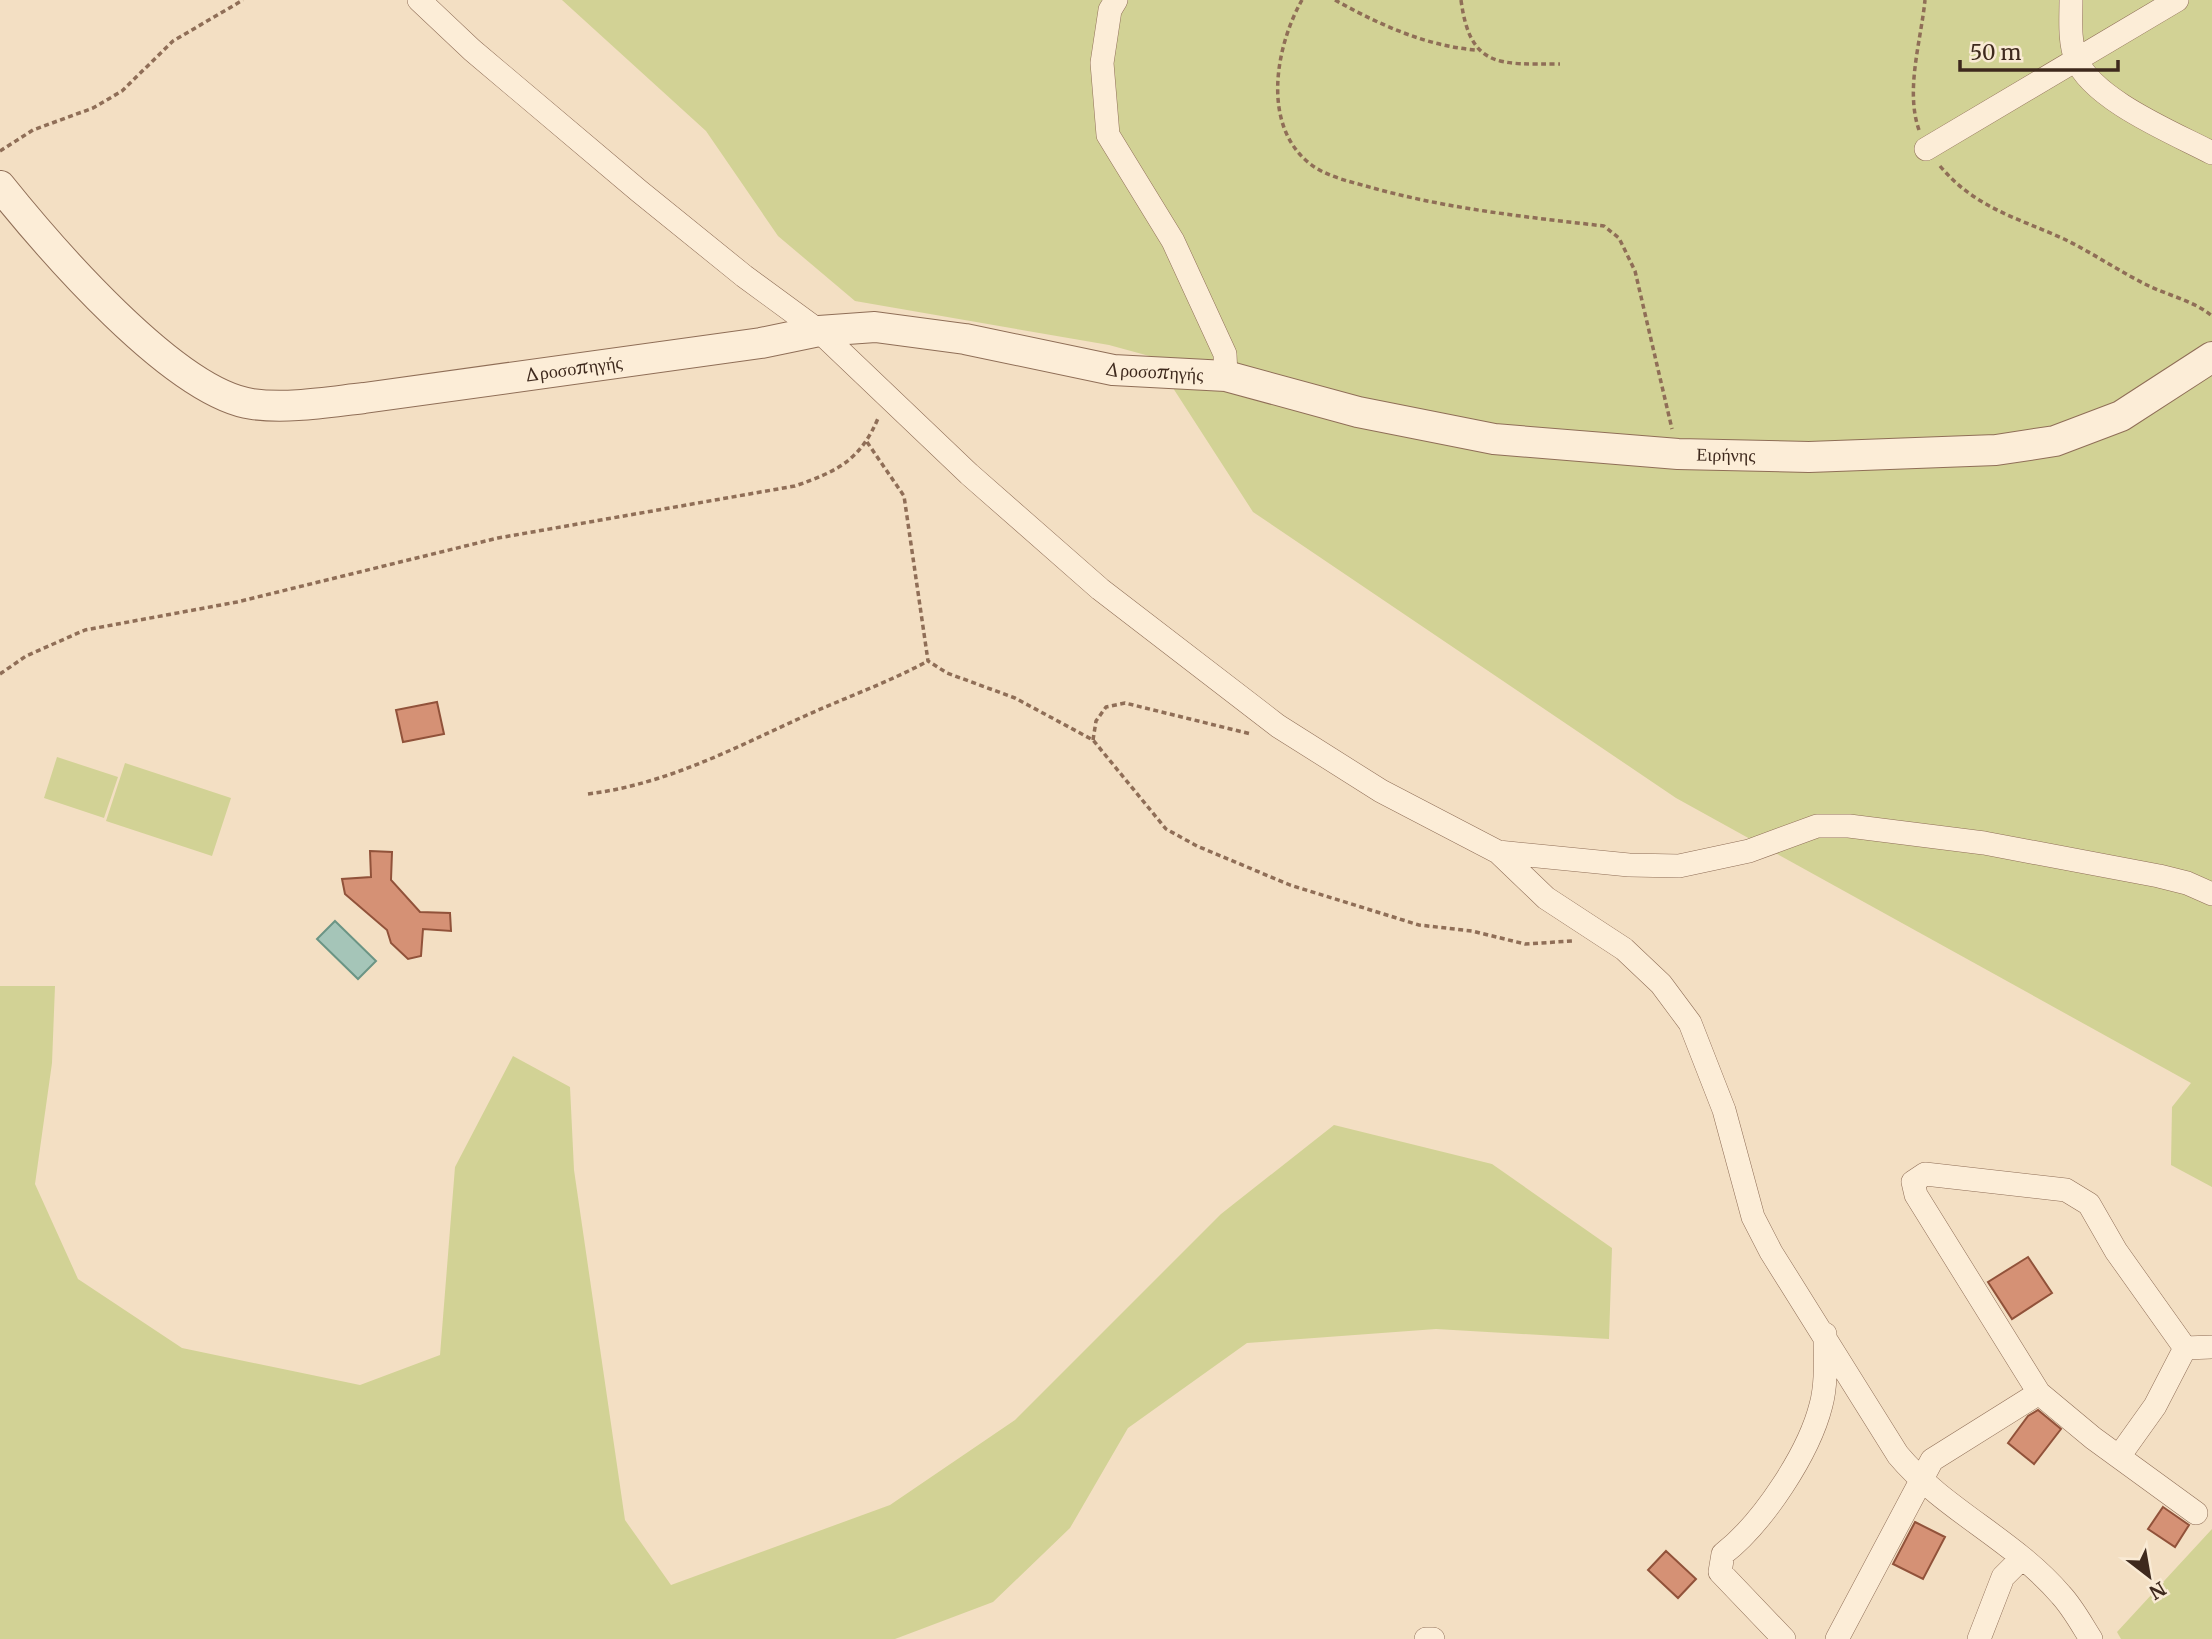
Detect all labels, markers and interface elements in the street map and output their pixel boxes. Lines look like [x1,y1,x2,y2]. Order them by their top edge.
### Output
scale bar [1960,28,2118,72]
text: 50 m [1970,39,2021,66]
street label: Δροσοπηγής [523,350,624,387]
street label: Δροσοπηγής [1103,357,1204,386]
street label: Ειρήνης [1696,442,1756,467]
north arrow [2114,1541,2184,1611]
text: N [2145,1576,2170,1605]

